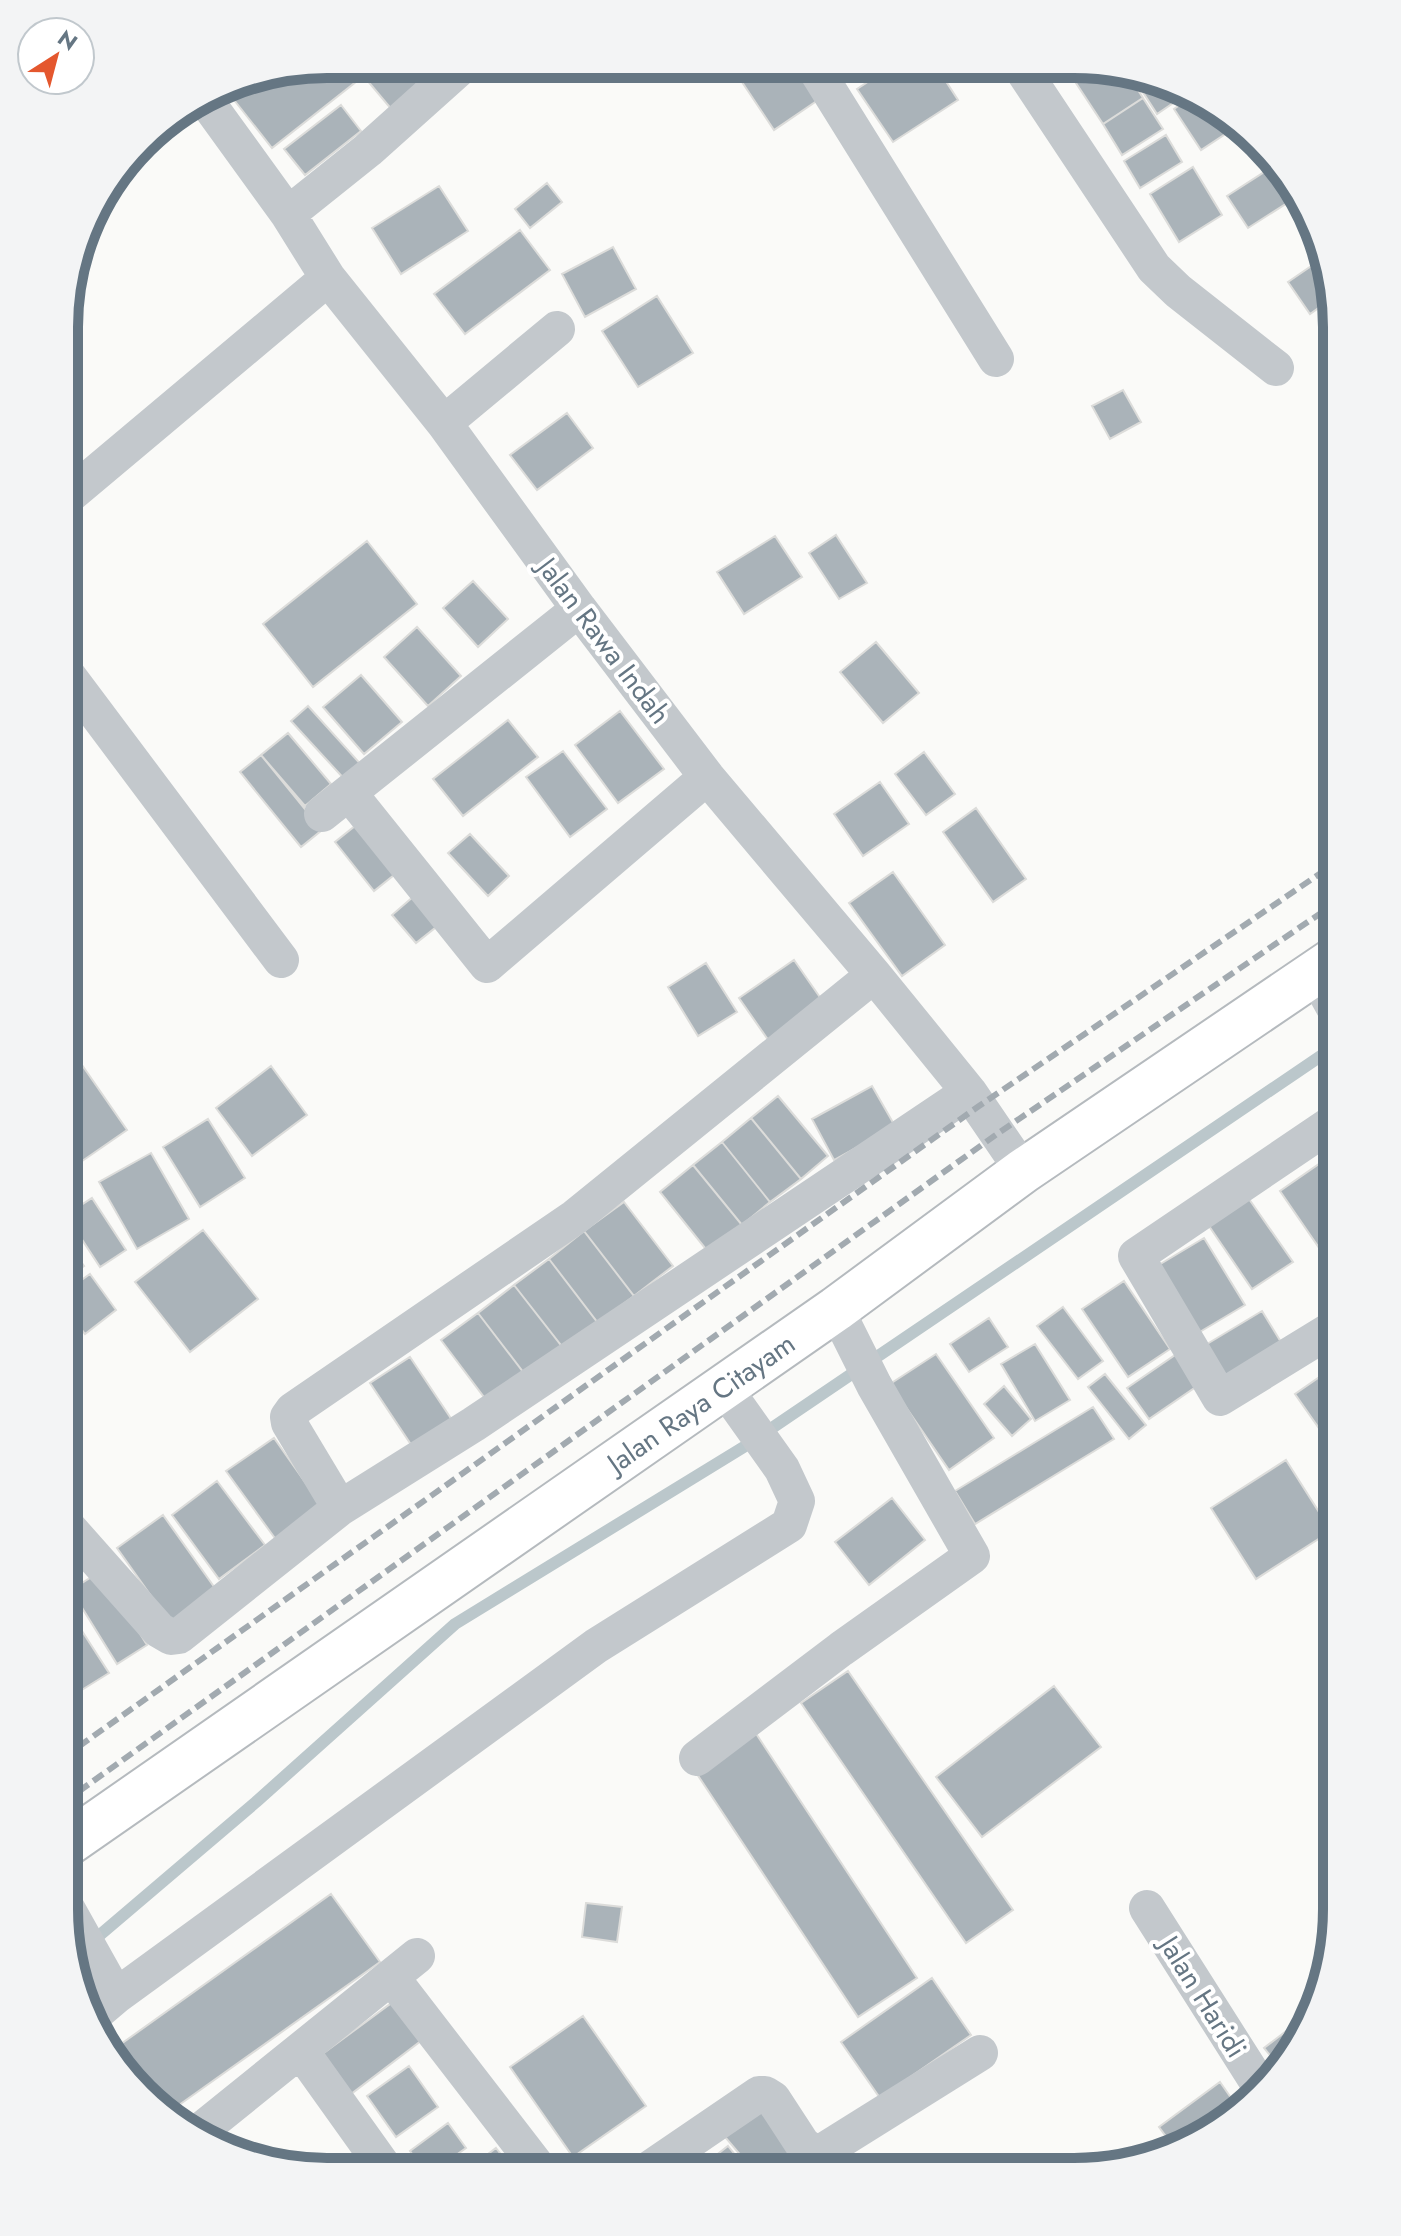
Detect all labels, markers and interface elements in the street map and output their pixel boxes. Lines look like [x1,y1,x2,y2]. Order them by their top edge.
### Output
north arrow [16,16,96,96]
text: N [51,22,84,58]
street label: Jalan Rawa Indah [525,546,680,733]
street label: Jalan Raya Citayam [595,1323,803,1485]
street label: Jalan Haridi [1147,1925,1257,2066]

